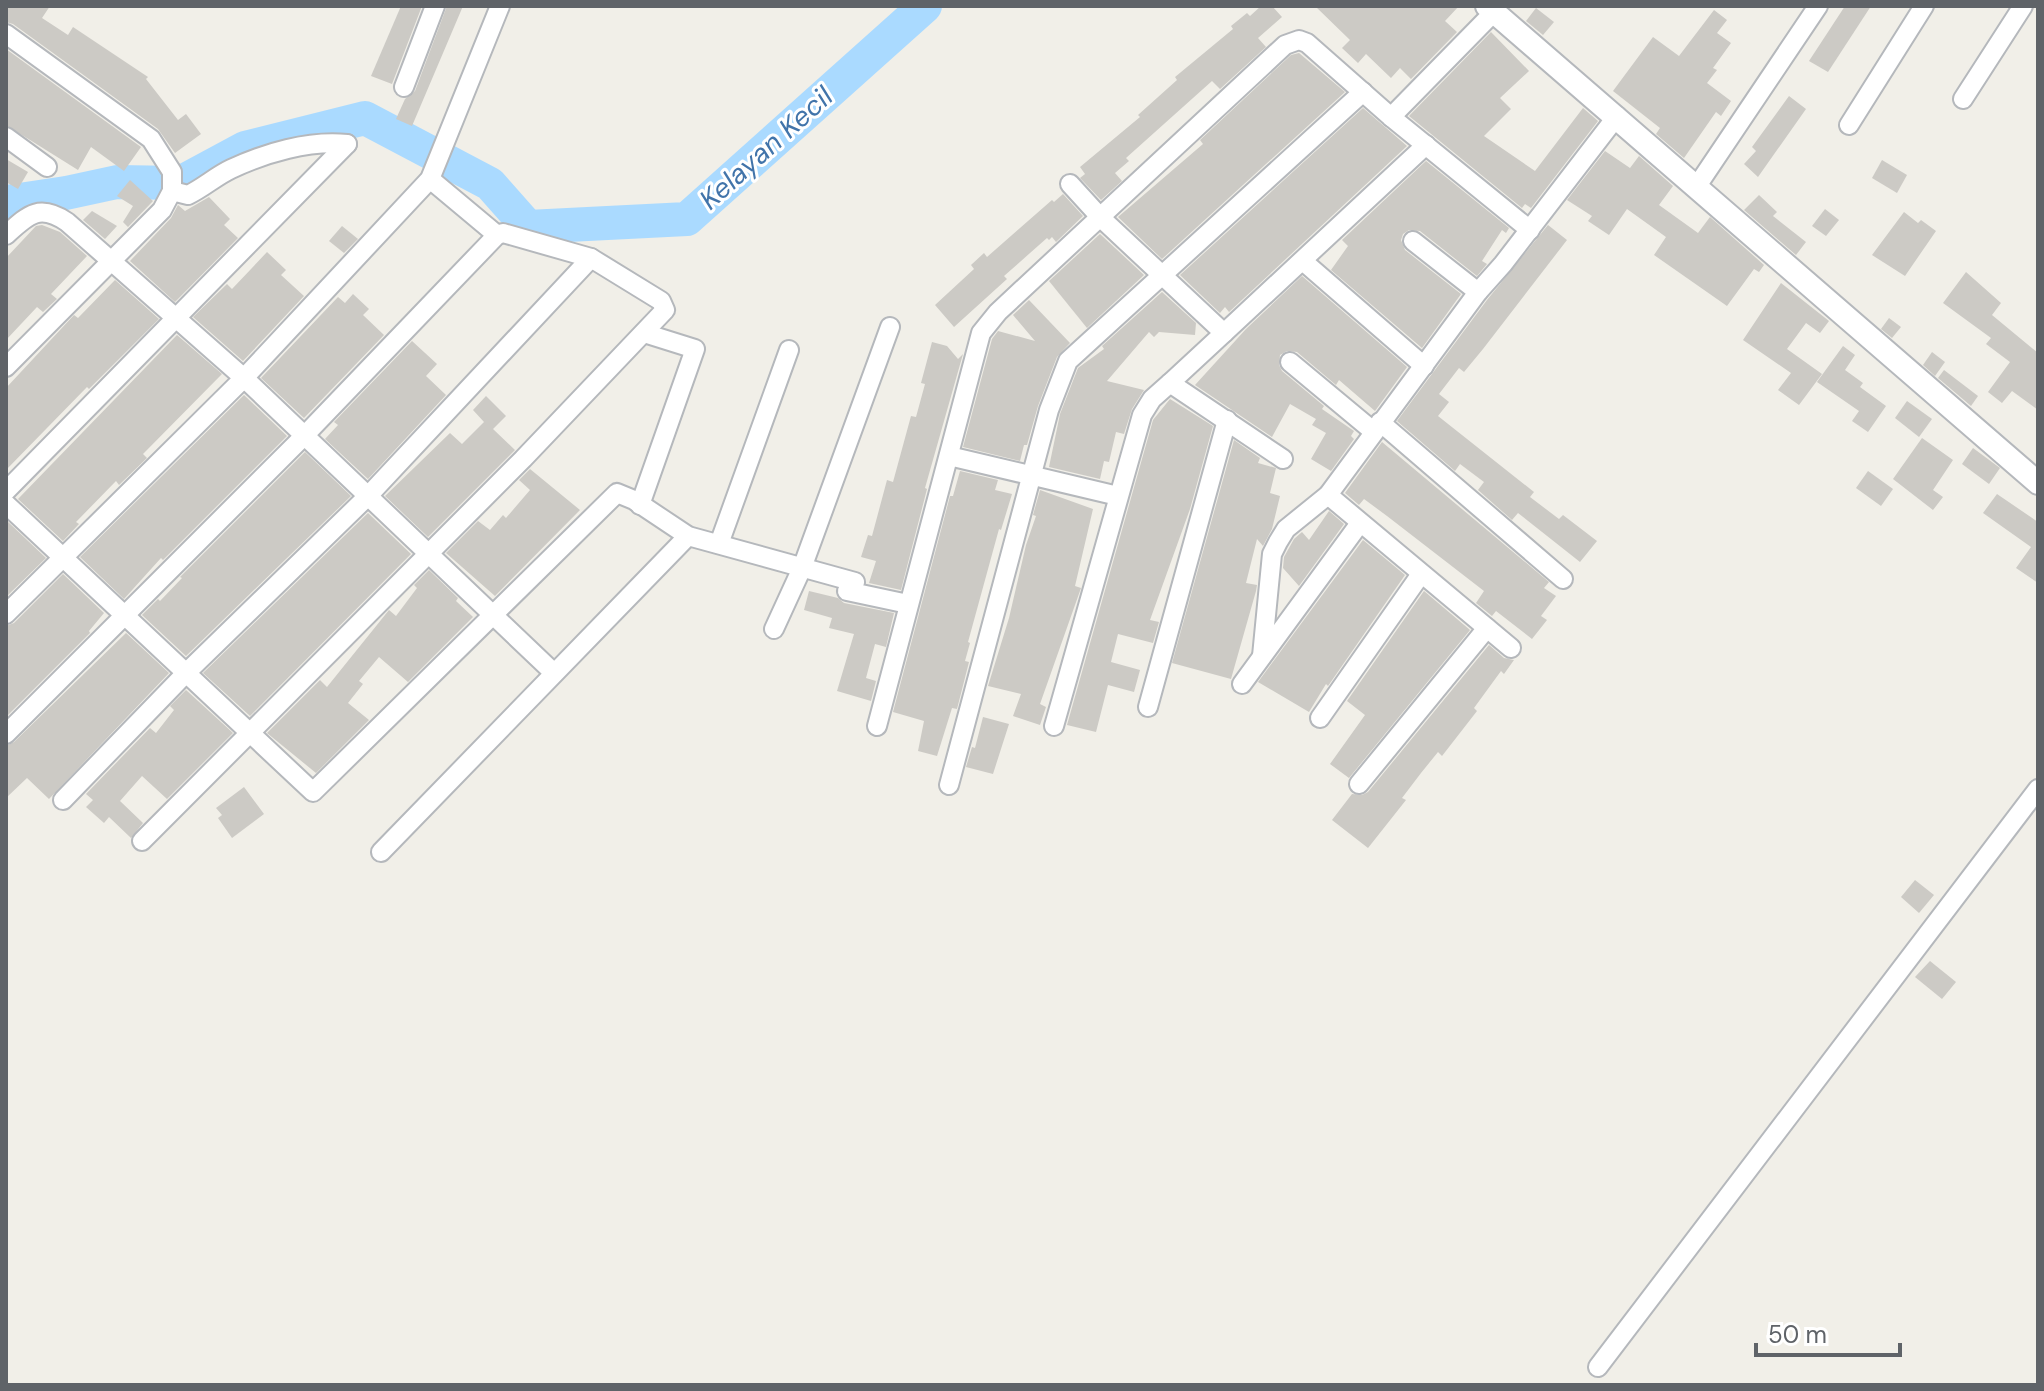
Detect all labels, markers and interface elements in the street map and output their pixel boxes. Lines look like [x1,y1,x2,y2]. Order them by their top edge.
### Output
water label: Kelayan Kecil [691,78,841,218]
scale bar [1756,1307,1900,1357]
text: 50 m [1768,1319,1827,1350]

